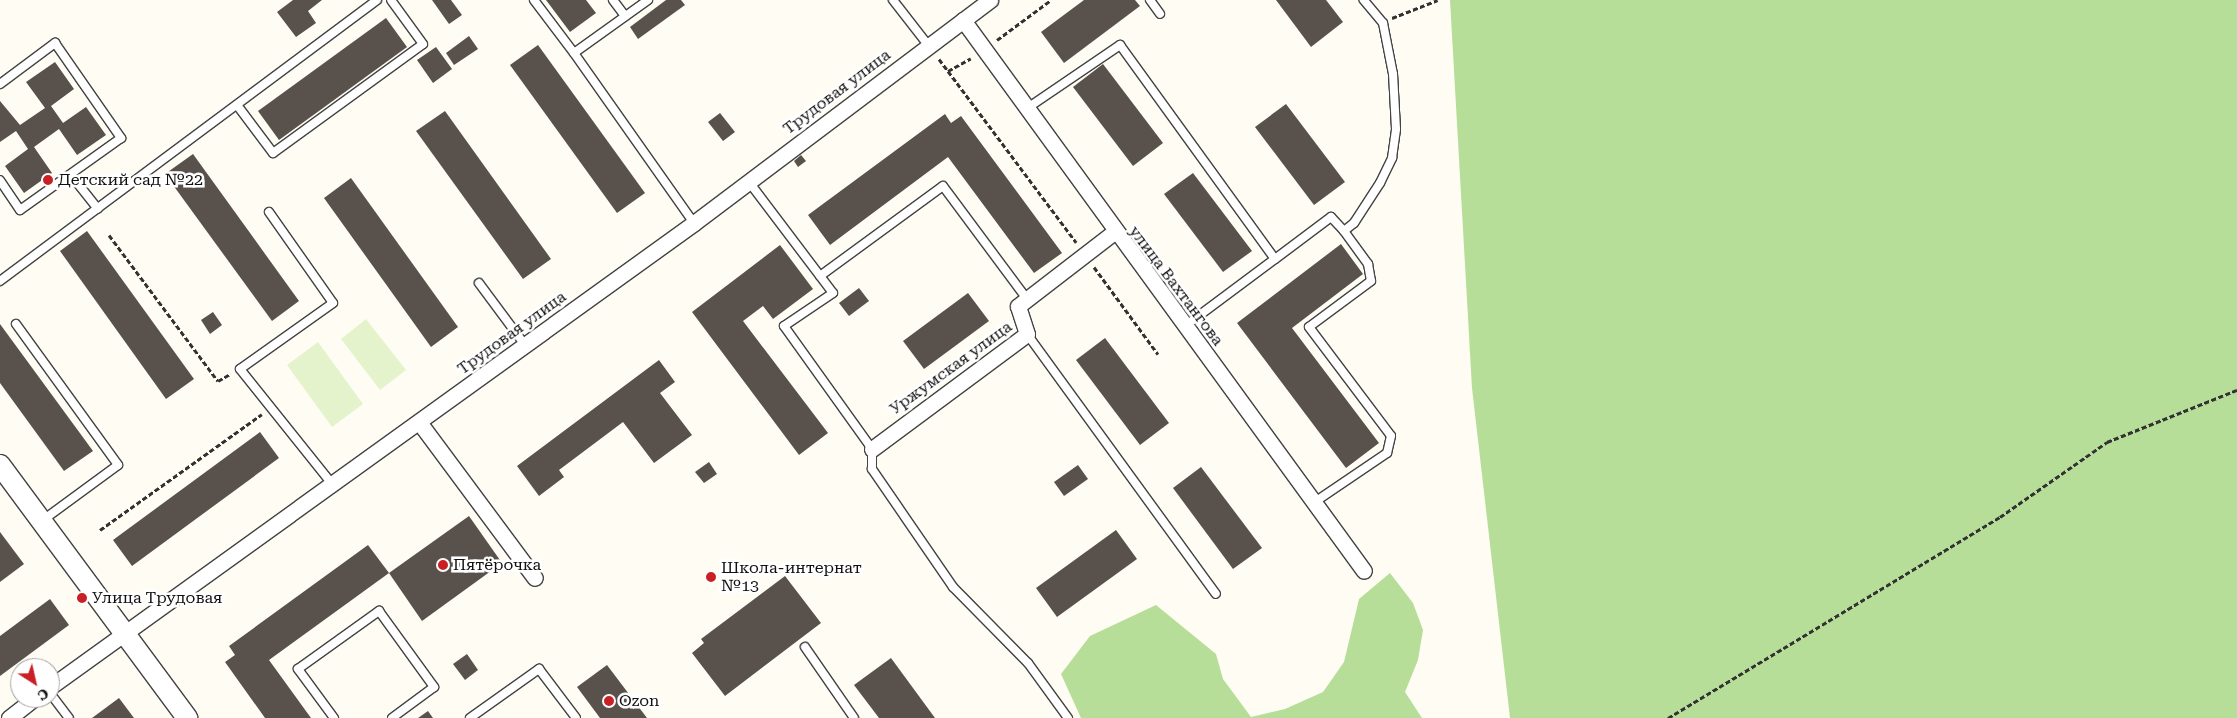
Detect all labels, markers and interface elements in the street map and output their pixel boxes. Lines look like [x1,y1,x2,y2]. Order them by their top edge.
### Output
street label: Трудовая улица [779,45,895,139]
place label: Детский сад №22 [58,170,203,190]
marker: Детский сад №22 [42,174,54,186]
street label: улица Вахтангова [1125,222,1227,350]
street label: Трудовая улица [454,287,570,379]
street label: Уржумская улица [886,317,1016,419]
place label: Пятёрочка [453,555,541,575]
place label: Школа-интернат №13 [721,558,862,596]
marker: Пятёрочка [437,559,449,571]
marker: Школа-интернат №13 [705,571,717,583]
place label: Улица Трудовая [92,588,222,608]
marker: Улица Трудовая [76,592,88,604]
north arrow [10,658,60,708]
text: С [34,685,52,704]
place label: Ozon [619,691,659,711]
marker: Ozon [603,695,615,707]

